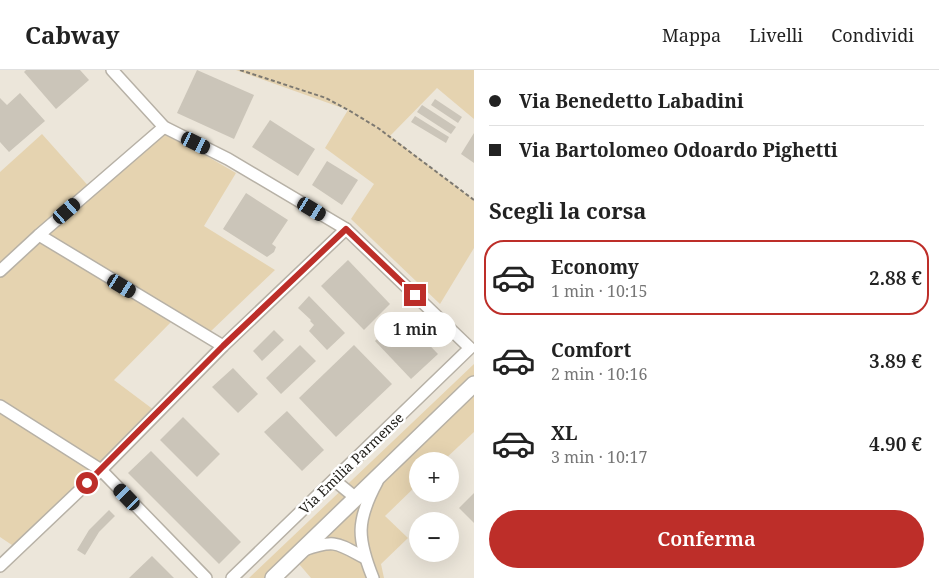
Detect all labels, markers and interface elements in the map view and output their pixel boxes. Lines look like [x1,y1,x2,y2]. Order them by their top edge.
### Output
text: Cabway [25,18,119,51]
text: Mappa [662,23,721,47]
text: Livelli [749,23,803,47]
text: Condividi [831,23,914,47]
text: Via Benedetto Labadini [519,88,744,114]
car [179,130,212,156]
text: Via Bartolomeo Odoardo Pighetti [519,137,838,163]
car [50,195,83,227]
car [295,195,328,223]
text: Scegli la corsa [489,195,647,225]
text: Economy [551,254,639,280]
icon: car [491,255,536,300]
text: 2.88 € [869,265,922,291]
car [105,272,138,300]
text: 1 min · 10:15 [551,280,647,302]
route end [404,284,426,306]
callout: 1 min [374,312,456,348]
text: 1 min [393,318,437,340]
text: Comfort [551,337,631,363]
icon: car [491,338,536,383]
text: 3.89 € [869,348,922,374]
text: 2 min · 10:16 [551,363,647,385]
street label: Via Emilia Parmense [295,408,407,518]
text: XL [551,420,577,446]
icon: car [491,421,536,466]
text: 4.90 € [869,431,922,457]
text: 3 min · 10:17 [551,446,647,468]
map controls [409,452,459,562]
button: + [409,452,459,502]
route start [76,472,98,494]
car [111,481,142,513]
button: Conferma [489,510,924,568]
button: − [409,512,459,562]

